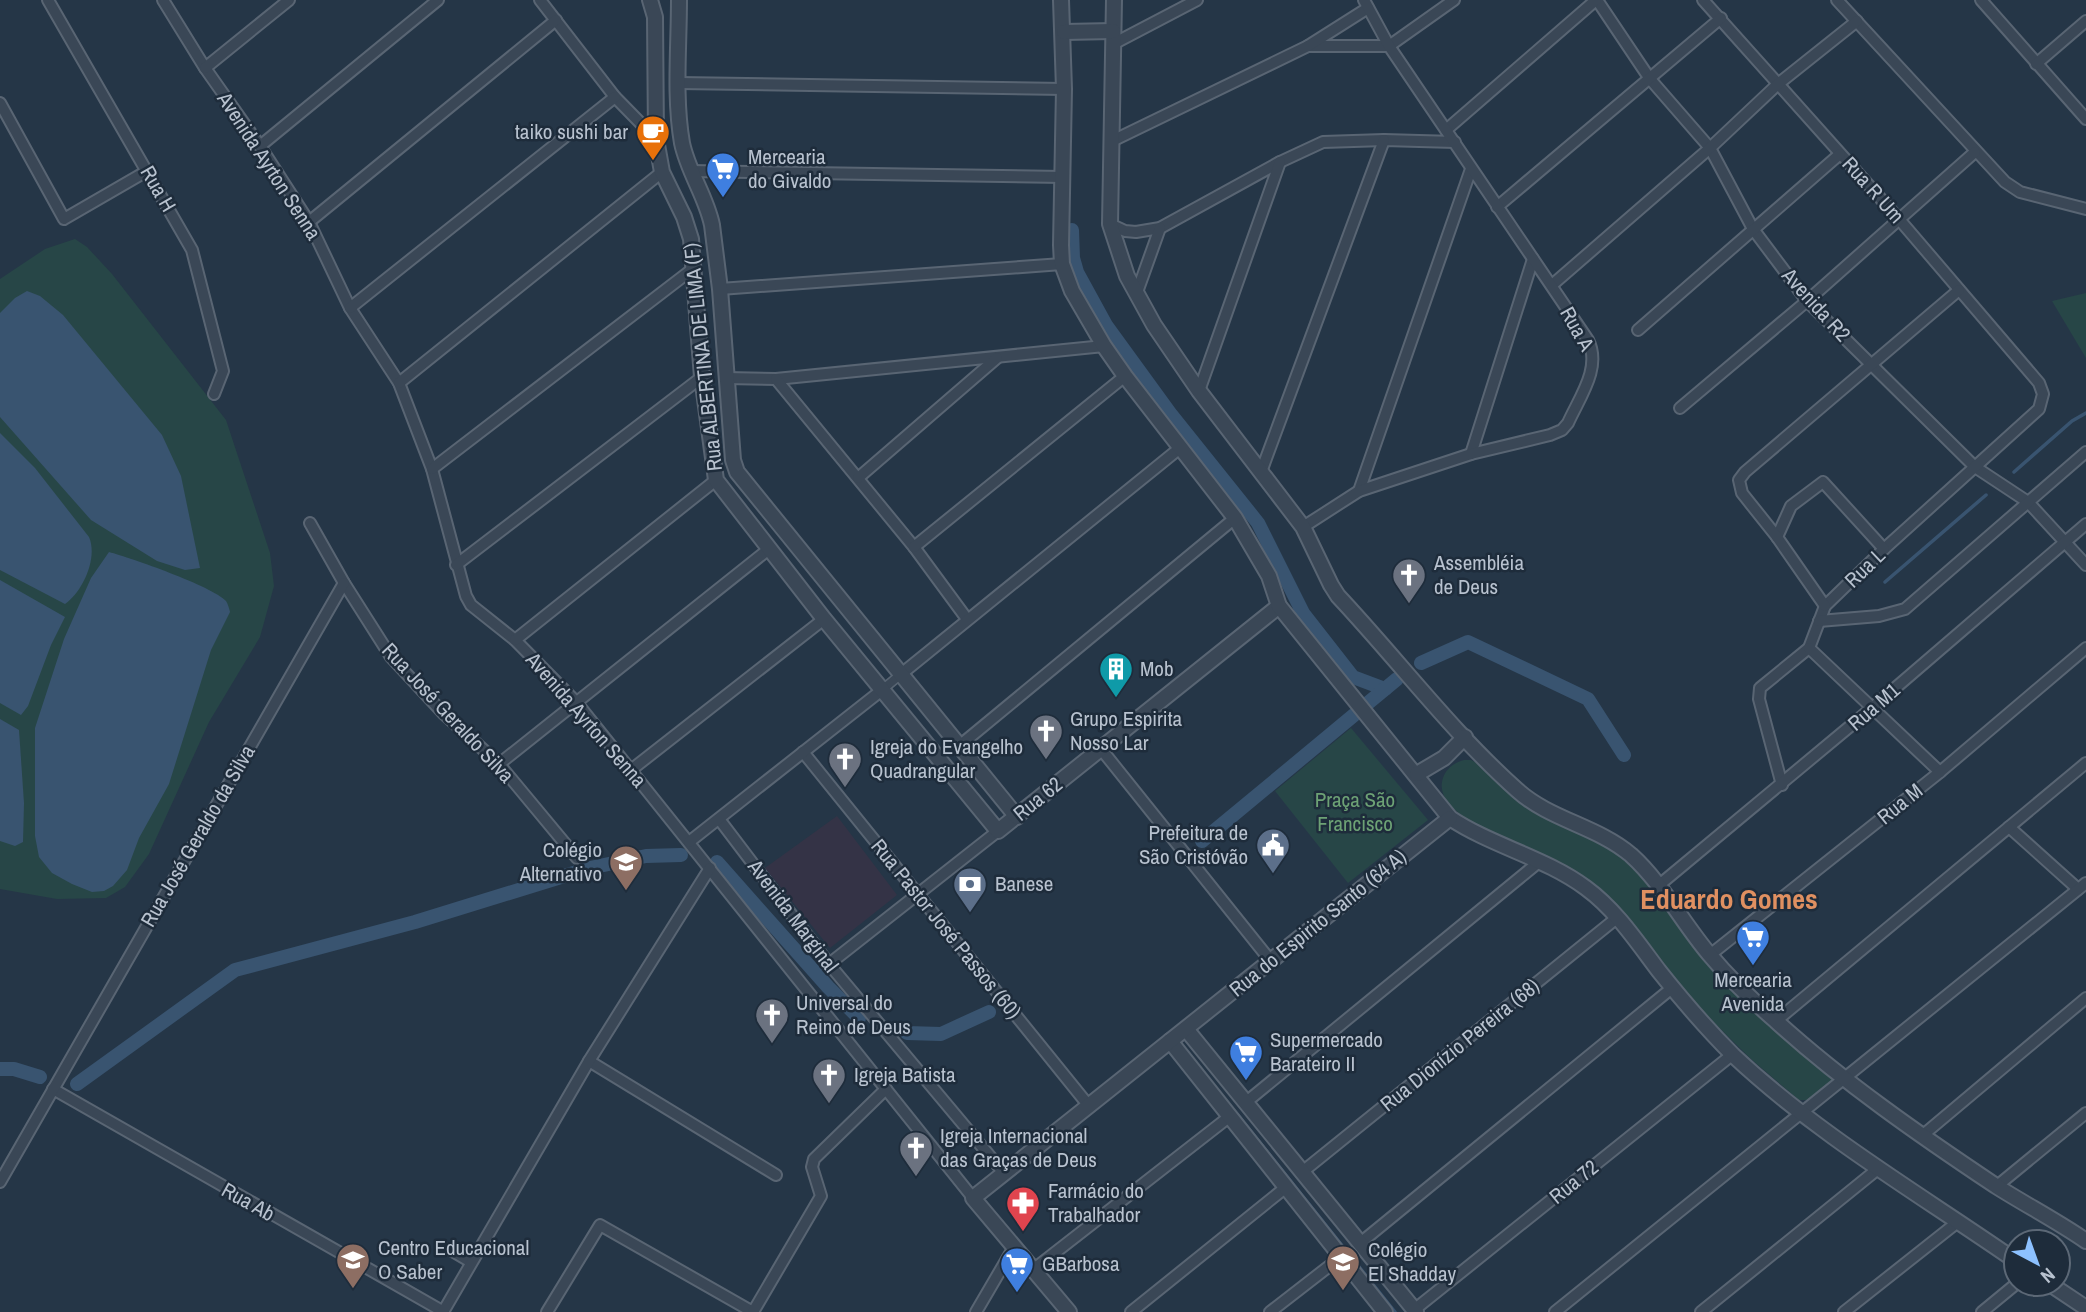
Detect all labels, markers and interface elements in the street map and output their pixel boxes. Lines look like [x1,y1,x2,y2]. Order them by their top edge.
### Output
street label: Avenida Ayrton Senna [210,85,328,246]
cafe icon: taiko sushi bar [634,113,672,162]
place label: taiko sushi bar [515,117,628,146]
place label: Mercearia do Givaldo [748,142,831,195]
supermarket icon: Mercearia do Givaldo [704,150,742,199]
street label: Rua R Um [1836,150,1911,229]
street label: Rua H [134,160,183,217]
street label: Rua ALBERTINA DE LIMA (F) [676,241,729,473]
street label: Avenida R2 [1775,261,1857,348]
street label: Rua A [1553,301,1602,357]
street label: Rua L [1838,541,1892,594]
place label: Assembléia de Deus [1433,548,1524,601]
church icon: Assembléia de Deus [1390,556,1428,605]
street label: Rua José Geraldo Silva [376,636,521,789]
street label: Avenida Ayrton Senna [519,645,654,794]
building icon: Mob [1097,650,1135,699]
place label: Mob [1140,654,1174,683]
street label: Rua M1 [1841,676,1906,737]
place label: Grupo Espirita Nosso Lar [1070,704,1182,757]
church icon: Grupo Espirita Nosso Lar [1027,712,1065,761]
place label: Igreja do Evangelho Quadrangular [870,732,1023,785]
street label: Rua José Geraldo da Silva [134,739,262,932]
church icon: Igreja do Evangelho Quadrangular [826,740,864,789]
street label: Rua 62 [1007,770,1068,827]
street label: Rua M [1871,776,1929,831]
park label: Praça São Francisco [1315,785,1395,838]
place label: Prefeitura de São Cristóvão [1139,818,1248,871]
public building icon: Prefeitura de São Cristóvão [1254,826,1292,875]
street label: Rua Pastor José Passos (60) [865,833,1028,1025]
place label: Colégio Alternativo [519,835,602,888]
street label: Rua do Espirito Santo (64 A) [1223,842,1412,1003]
school or university icon: Colégio Alternativo [607,843,645,892]
street label: Avenida Marginal [741,852,846,978]
bank icon: Banese [951,865,989,914]
place label: Banese [995,869,1053,898]
district label: Eduardo Gomes [1640,880,1818,918]
supermarket icon: Mercearia Avenida [1734,918,1772,967]
place label: Mercearia Avenida [1714,965,1792,1018]
street label: Rua Dionízio Pereira (68) [1374,971,1545,1118]
place label: Universal do Reino de Deus [796,988,911,1041]
church icon: Universal do Reino de Deus [753,996,791,1045]
place label: Supermercado Barateiro II [1270,1025,1383,1078]
supermarket icon: Supermercado Barateiro II [1227,1033,1265,1082]
church icon: Igreja Batista [810,1056,848,1105]
place label: Igreja Batista [854,1060,956,1089]
place label: Igreja Internacional das Graças de Deus [940,1121,1097,1174]
church icon: Igreja Internacional das Graças de Deus [897,1129,935,1178]
street label: Rua 72 [1543,1153,1604,1210]
street label: Rua Ab [217,1175,280,1228]
place label: Farmácio do Trabalhador [1048,1176,1144,1229]
pharmacy icon: Farmácio do Trabalhador [1004,1184,1042,1233]
north arrow [2002,1228,2072,1298]
place label: Centro Educacional O Saber [378,1233,529,1286]
place label: Colégio El Shadday [1368,1235,1456,1288]
school or university icon: Centro Educacional O Saber [334,1241,372,1290]
school or university icon: Colégio El Shadday [1324,1243,1362,1292]
supermarket icon: GBarbosa [998,1245,1036,1294]
place label: GBarbosa [1042,1249,1120,1278]
text: N [2035,1262,2061,1289]

